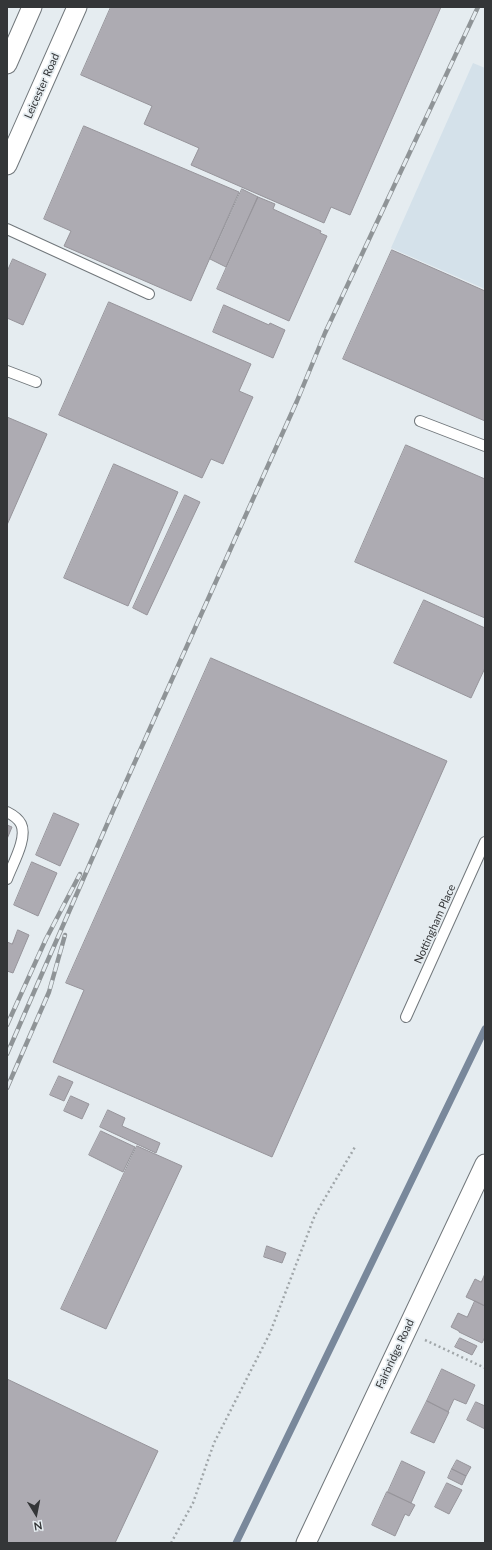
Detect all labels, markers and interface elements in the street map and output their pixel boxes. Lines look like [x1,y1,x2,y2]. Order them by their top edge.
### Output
street label: Leicester Road [22,51,62,121]
street label: Nottingham Place [412,882,458,966]
street label: Fairbridge Road [373,1317,417,1391]
north arrow [16,1494,56,1534]
text: N [33,1519,43,1533]

